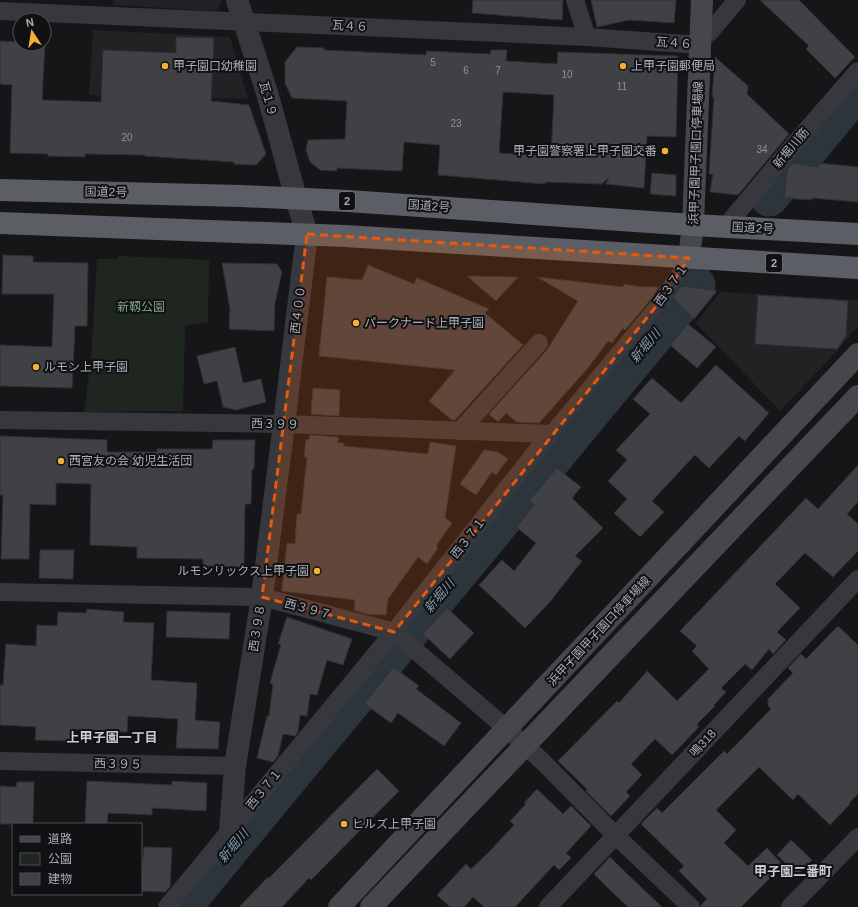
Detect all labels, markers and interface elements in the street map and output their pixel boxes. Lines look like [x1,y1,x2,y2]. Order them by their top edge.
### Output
north arrow [12,12,52,52]
text: N [25,16,35,29]
street label: 瓦４６ [332,18,368,34]
street label: 瓦４６ [656,35,692,51]
house number: 5 [430,57,436,68]
place label: 甲子園口幼稚園 [173,59,257,73]
place label: 上甲子園郵便局 [631,59,715,73]
marker: 甲子園口幼稚園 [160,61,170,71]
marker: 上甲子園郵便局 [618,61,628,71]
house number: 6 [463,65,469,76]
house number: 7 [495,65,501,76]
house number: 10 [561,69,573,80]
street label: 瓦１９ [256,80,280,118]
house number: 11 [617,81,628,92]
street label: 浜甲子園甲子園口停車場線 [686,81,706,225]
house number: 23 [450,118,462,129]
street label: 新堀川筋 [770,125,812,171]
house number: 20 [121,132,133,143]
place label: 甲子園警察署上甲子園交番 [513,144,657,158]
house number: 34 [756,144,768,155]
marker: 甲子園警察署上甲子園交番 [660,146,670,156]
street label: 国道2号 [85,185,127,199]
road number: 2 [339,192,355,210]
street label: 国道2号 [407,198,451,214]
street label: 国道2号 [731,220,775,236]
road number: 2 [766,254,782,272]
street label: 西３７１ [651,261,691,309]
street label: 西４００ [288,285,308,335]
park label: 新靱公園 [117,300,165,314]
place label: パークナード上甲子園 [364,316,484,330]
marker: パークナード上甲子園 [351,318,361,328]
water label: 新堀川 [627,325,665,366]
place label: ルモン上甲子園 [44,360,128,374]
marker: ルモン上甲子園 [31,362,41,372]
street label: 西３９９ [251,417,299,431]
place label: 西宮友の会 幼児生活団 [69,454,192,468]
marker: 西宮友の会 幼児生活団 [56,456,66,466]
street label: 西３７１ [448,515,488,561]
place label: ルモンリックス上甲子園 [177,564,309,578]
marker: ルモンリックス上甲子園 [312,566,322,576]
street label: 浜甲子園甲子園口停車場線 [545,574,653,688]
water label: 新堀川 [421,575,459,616]
street label: 西３９７ [283,596,333,622]
street label: 西３９８ [246,603,268,653]
street label: 鳴318 [687,726,719,759]
district label: 上甲子園一丁目 [66,730,158,745]
street label: 西３９５ [94,757,142,771]
street label: 西３７１ [243,766,285,812]
place label: ヒルズ上甲子園 [352,817,436,831]
marker: ヒルズ上甲子園 [339,819,349,829]
legend [12,823,142,895]
water label: 新堀川 [215,825,253,866]
text: 道路 [48,832,72,846]
text: 公園 [48,852,72,866]
district label: 甲子園二番町 [754,864,832,879]
text: 建物 [48,872,72,886]

